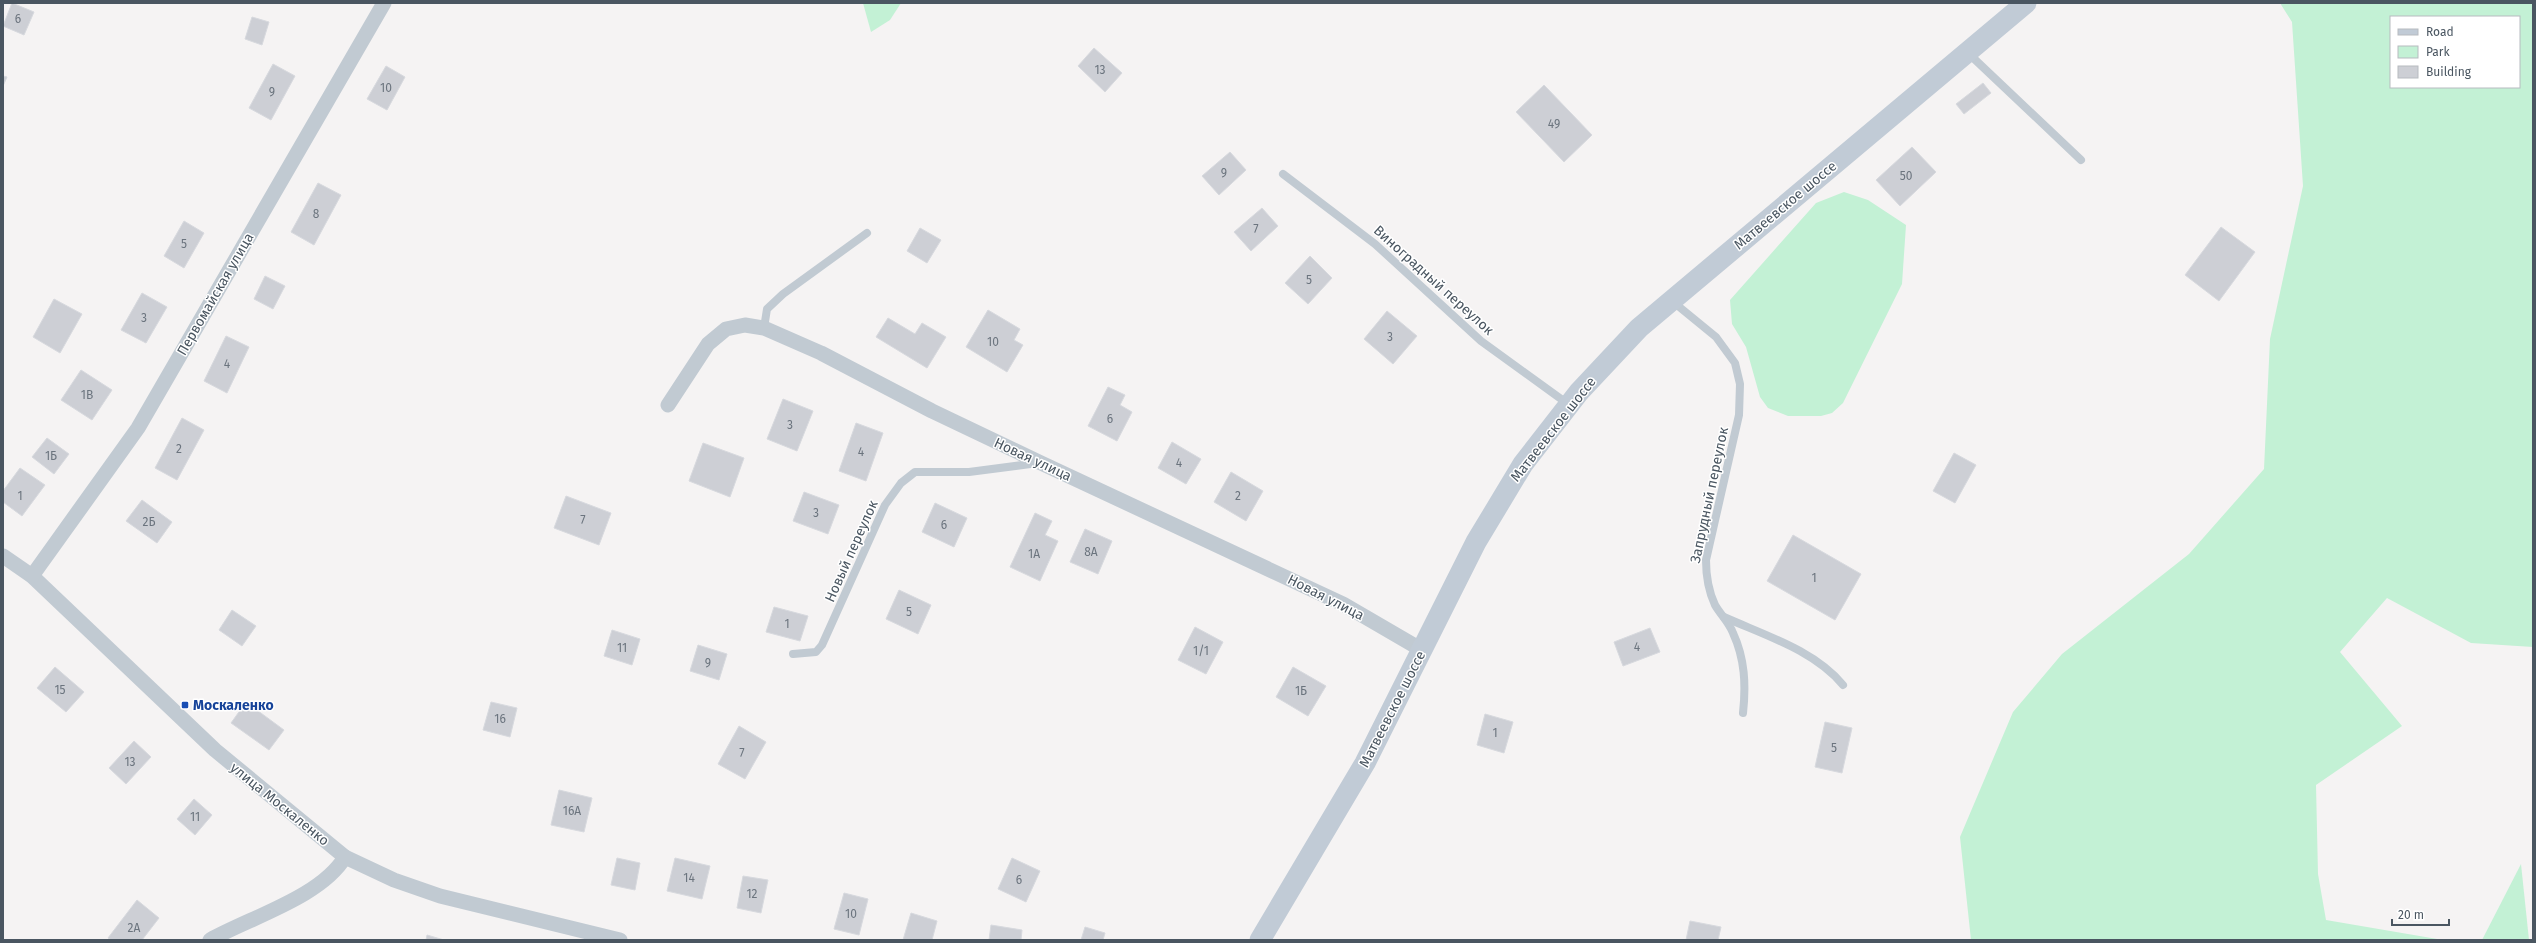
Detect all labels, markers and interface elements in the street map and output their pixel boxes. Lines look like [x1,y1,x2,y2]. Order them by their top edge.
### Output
house number: 6 [15,12,21,26]
legend [2390,16,2520,88]
text: Road [2426,25,2454,39]
text: Park [2426,45,2450,59]
house number: 13 [1094,63,1106,77]
text: Building [2426,65,2472,79]
house number: 10 [380,81,392,95]
house number: 9 [269,85,275,99]
house number: 49 [1548,117,1560,131]
street label: Матвеевское шоссе [1731,158,1840,253]
house number: 9 [1221,166,1227,180]
house number: 50 [1900,169,1913,183]
house number: 8 [313,207,320,221]
house number: 7 [1253,222,1259,236]
street label: Виноградный переулок [1370,222,1498,339]
street label: Первомайская улица [173,230,257,359]
house number: 5 [181,237,187,251]
house number: 5 [1306,273,1312,287]
house number: 3 [141,311,147,325]
house number: 3 [1387,330,1393,344]
house number: 10 [987,335,999,349]
house number: 4 [224,357,231,371]
street label: Матвеевское шоссе [1507,373,1600,485]
house number: 1В [81,388,93,402]
house number: 6 [1107,412,1113,426]
house number: 3 [787,418,793,432]
street label: Запрудный переулок [1687,425,1732,565]
street label: Новая улица [991,434,1074,485]
house number: 2 [176,442,182,456]
house number: 4 [858,445,865,459]
house number: 1Б [45,449,57,463]
house number: 4 [1176,456,1183,470]
house number: 1 [17,489,23,503]
house number: 2 [1235,489,1241,503]
street label: Новый переулок [821,497,882,605]
house number: 3 [813,506,819,520]
house number: 7 [580,513,586,527]
house number: 2Б [143,515,155,529]
house number: 6 [941,518,947,532]
house number: 8А [1084,545,1098,559]
house number: 1А [1028,547,1040,561]
street label: Новая улица [1285,571,1367,624]
house number: 1 [1811,571,1817,585]
house number: 5 [906,605,912,619]
house number: 1 [784,617,790,631]
house number: 4 [1634,640,1641,654]
house number: 11 [617,641,627,655]
house number: 1/1 [1193,644,1209,658]
street label: Матвеевское шоссе [1356,648,1429,770]
house number: 9 [705,656,711,670]
house number: 15 [54,683,66,697]
house number: 1Б [1295,684,1307,698]
place label: Москаленко [193,697,274,714]
marker: Москаленко [180,700,190,710]
house number: 16 [494,712,506,726]
house number: 1 [1492,726,1498,740]
house number: 5 [1831,741,1837,755]
house number: 7 [739,746,745,760]
house number: 13 [124,755,136,769]
street label: улица Москаленко [227,759,333,850]
house number: 16А [563,804,581,818]
house number: 11 [190,810,200,824]
house number: 14 [683,871,695,885]
house number: 6 [1016,873,1022,887]
house number: 12 [746,887,758,901]
scale bar [2392,901,2449,927]
house number: 10 [845,907,857,921]
text: 20 m [2398,908,2424,922]
house number: 2А [128,921,141,935]

